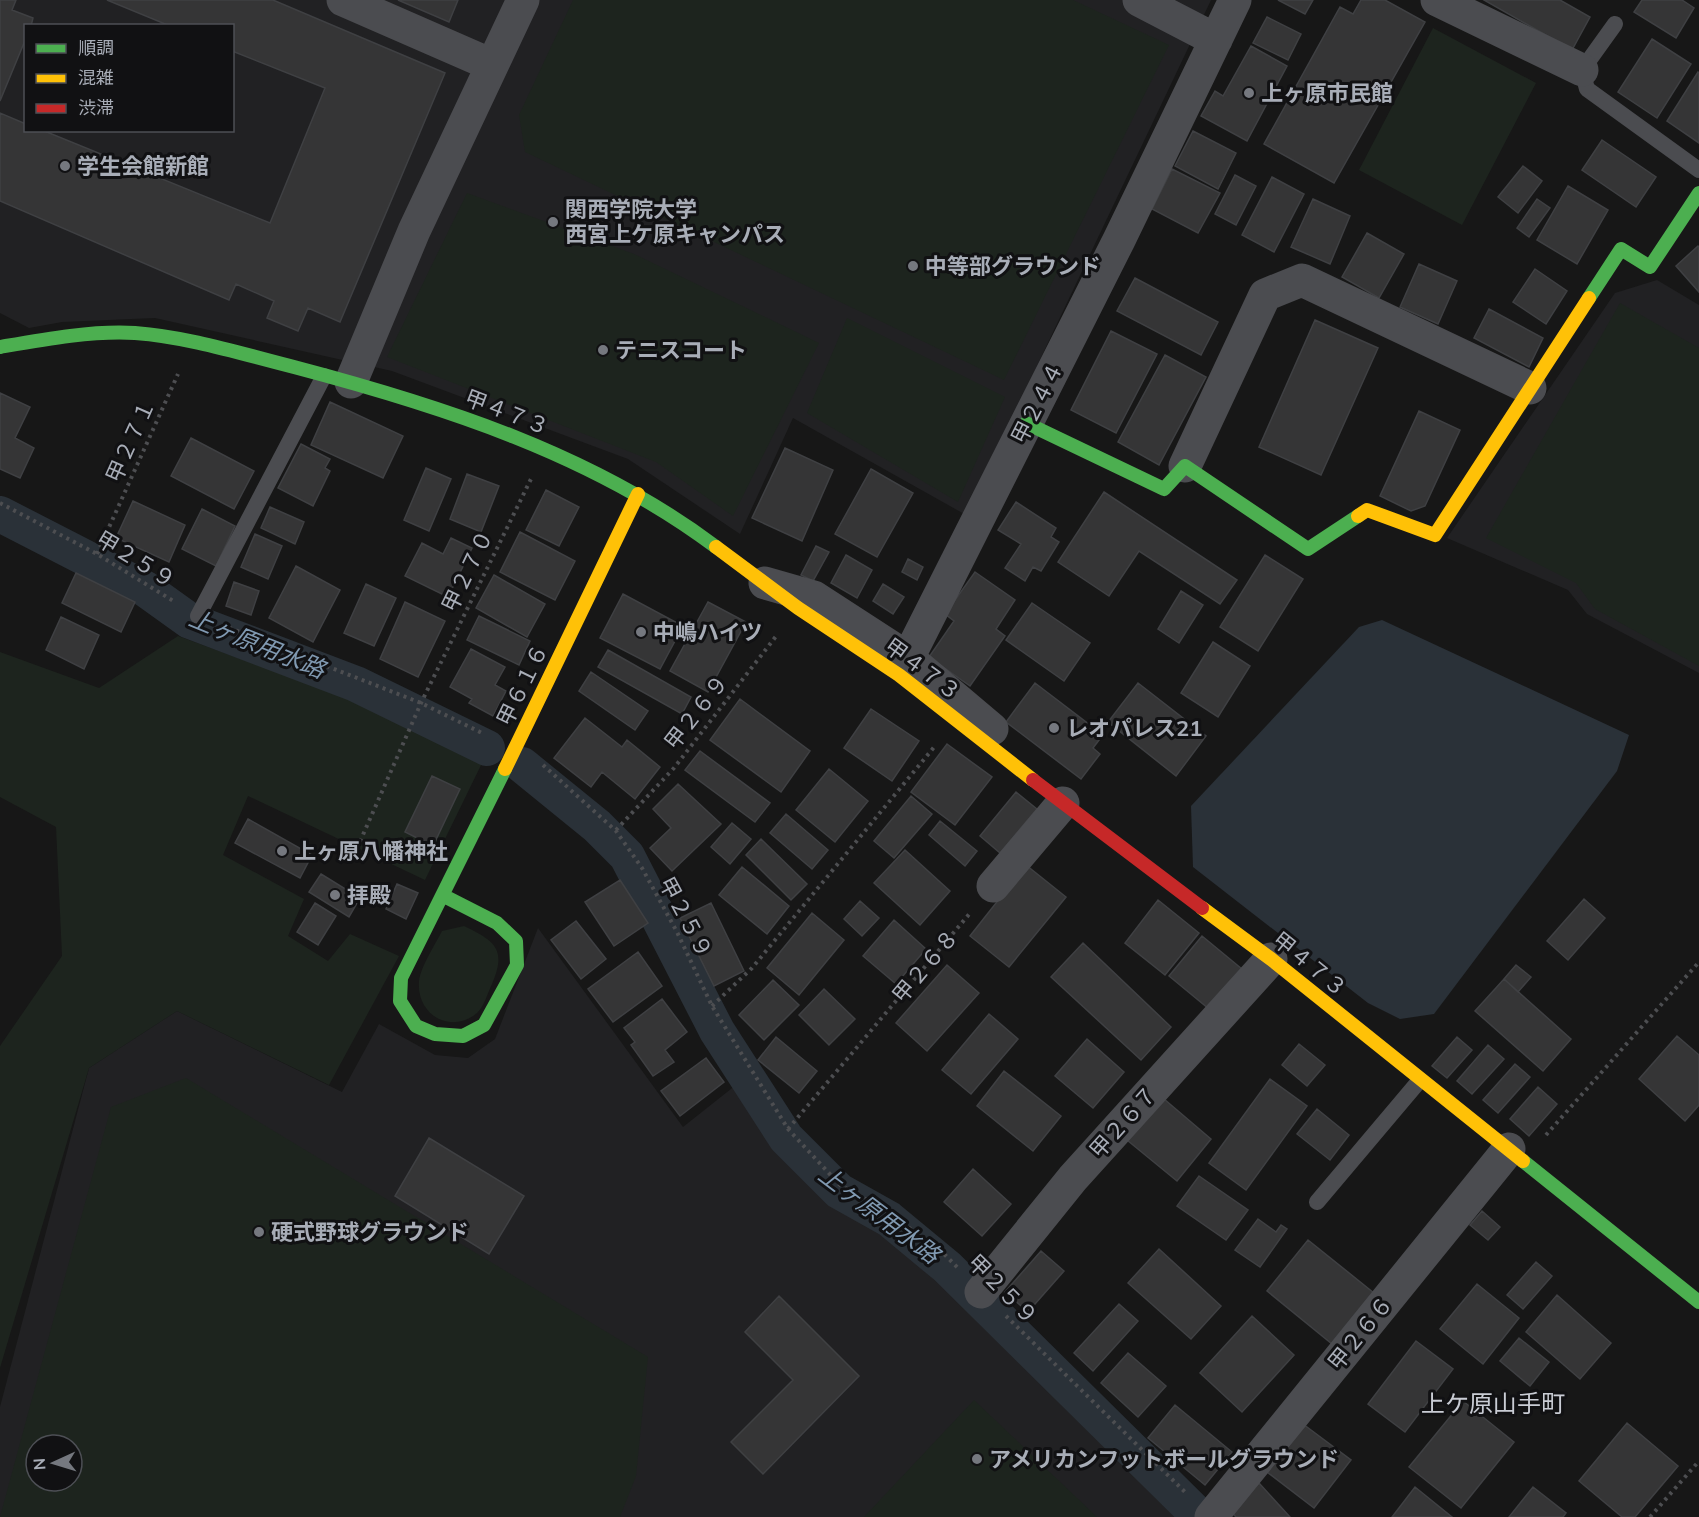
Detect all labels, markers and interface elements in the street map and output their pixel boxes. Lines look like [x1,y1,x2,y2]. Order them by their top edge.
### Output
legend [24,24,234,132]
text: 順調 [78,36,114,59]
text: 混雑 [78,66,114,89]
place label: 上ヶ原市民館 [1261,79,1393,107]
marker: 上ヶ原市民館 [1242,86,1256,100]
text: 渋滞 [78,96,114,119]
place label: 学生会館新館 [77,152,209,180]
marker: 学生会館新館 [58,159,72,173]
place label: 関西学院大学 西宮上ケ原キャンパス [565,195,785,248]
marker: 関西学院大学 西宮上ケ原キャンパス [546,215,560,229]
place label: 中等部グラウンド [925,252,1101,280]
marker: 中等部グラウンド [906,259,920,273]
place label: テニスコート [615,336,747,364]
marker: テニスコート [596,343,610,357]
street label: 甲２４４ [1005,357,1069,449]
street label: 甲４７３ [461,383,553,441]
street label: 甲２７１ [99,395,161,487]
street label: 甲２５９ [91,524,181,594]
street label: 甲２７０ [435,525,499,617]
water label: 上ヶ原用水路 [185,602,332,685]
place label: 中嶋ハイツ [653,618,763,646]
marker: 中嶋ハイツ [634,625,648,639]
street label: 甲４７３ [879,632,967,706]
street label: 甲６１６ [490,639,554,731]
street label: 甲２６９ [658,669,734,755]
place label: レオパレス21 [1066,714,1202,742]
marker: レオパレス21 [1047,721,1061,735]
place label: 上ヶ原八幡神社 [294,837,448,865]
marker: 上ヶ原八幡神社 [275,844,289,858]
street label: 甲２５９ [653,872,719,962]
place label: 拝殿 [347,881,391,909]
marker: 拝殿 [328,888,342,902]
street label: 甲２６８ [886,923,964,1009]
street label: 甲４７３ [1267,925,1353,1003]
street label: 甲２６７ [1083,1080,1163,1164]
water label: 上ヶ原用水路 [813,1159,948,1271]
place label: 硬式野球グラウンド [271,1218,469,1246]
marker: 硬式野球グラウンド [252,1225,266,1239]
street label: 甲２５９ [962,1248,1044,1330]
street label: 甲２６６ [1321,1290,1399,1376]
district label: 上ケ原山手町 [1421,1388,1565,1418]
north arrow [24,1433,84,1493]
place label: アメリカンフットボールグラウンド [989,1445,1339,1473]
marker: アメリカンフットボールグラウンド [970,1452,984,1466]
text: N [29,1457,49,1471]

